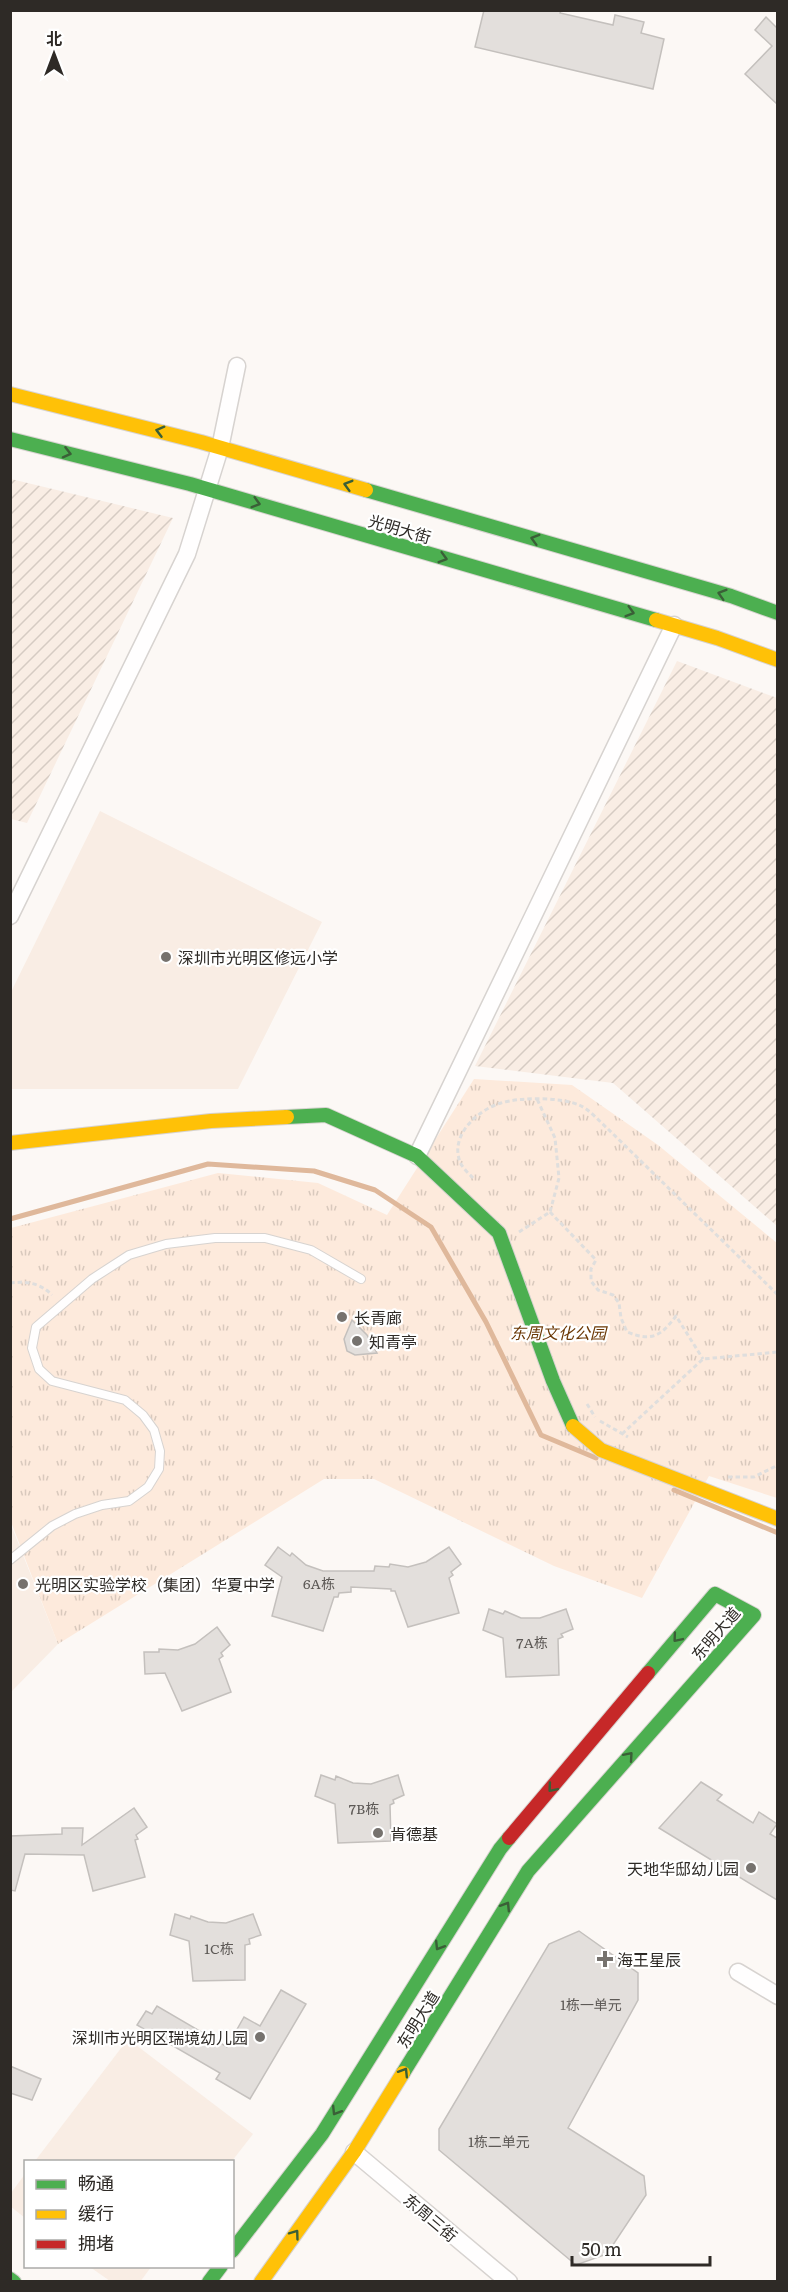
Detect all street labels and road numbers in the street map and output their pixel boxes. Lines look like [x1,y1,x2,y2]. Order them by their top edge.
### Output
street label: 光明大街 [366,508,434,548]
street label: 东明大道 [685,1601,745,1665]
street label: 东明大道 [390,1985,444,2053]
street label: 东周三街 [399,2187,463,2247]

